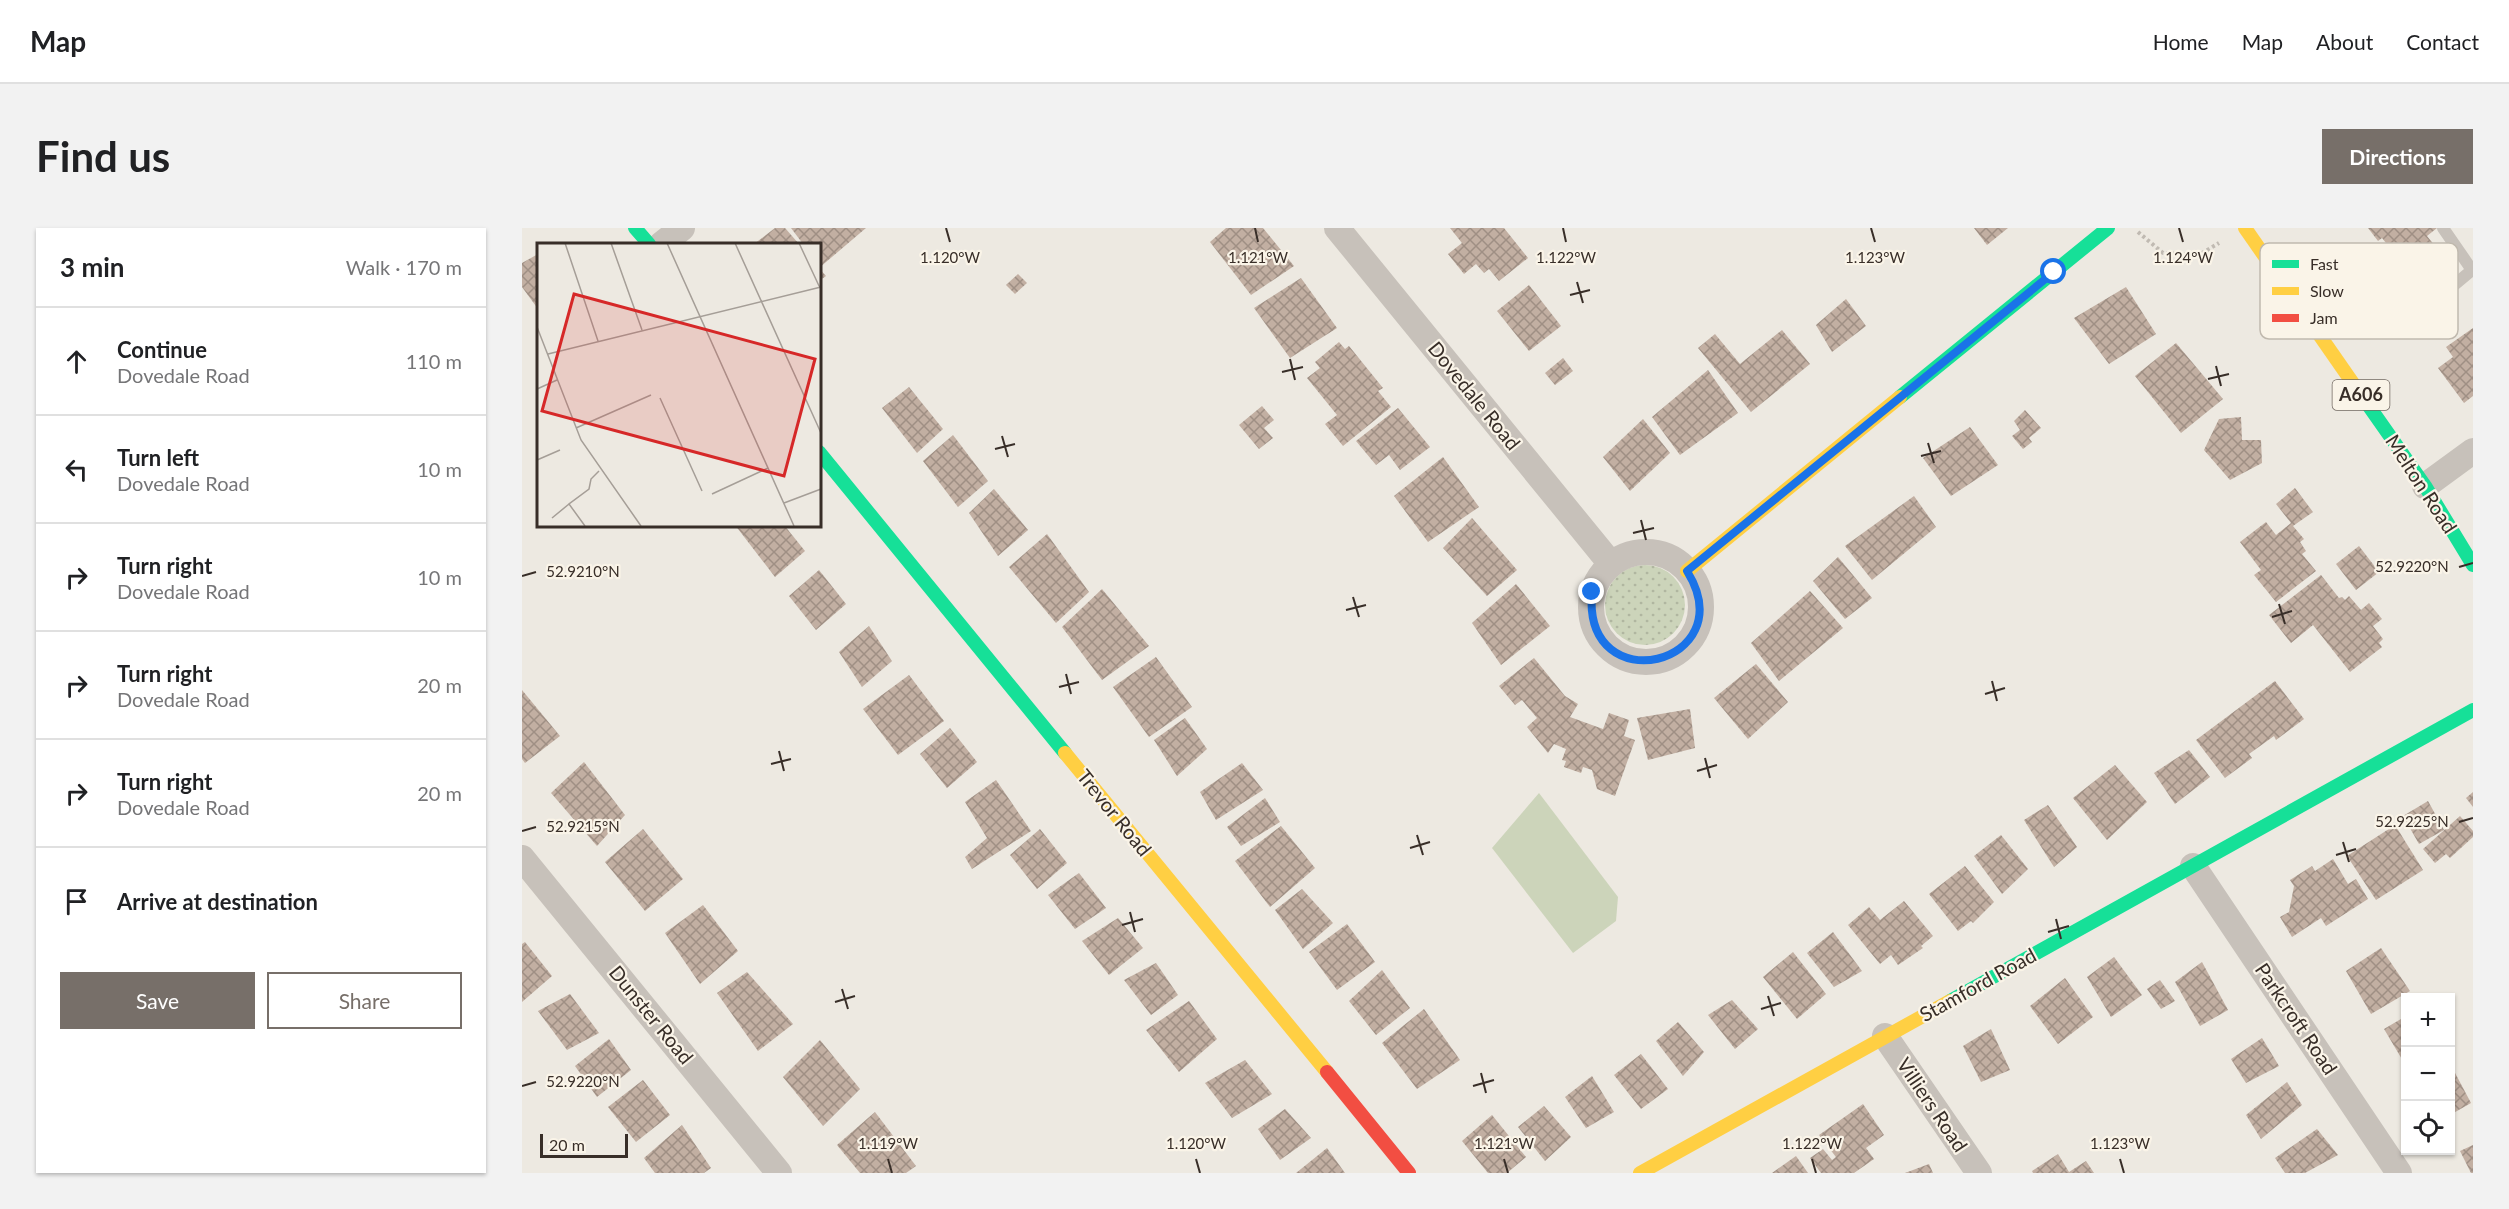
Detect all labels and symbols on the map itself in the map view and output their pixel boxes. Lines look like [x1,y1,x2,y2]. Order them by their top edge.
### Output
inset map [537,243,820,526]
legend [2260,243,2458,339]
text: 1.120°W [920,248,981,266]
text: 1.121°W [1228,248,1289,266]
text: 1.122°W [1536,248,1597,266]
text: 1.123°W [1845,248,1906,266]
text: 1.124°W [2153,248,2214,266]
text: Fast [2310,254,2339,273]
route start [2040,258,2066,284]
text: Slow [2310,281,2344,300]
text: Jam [2310,308,2338,327]
street label: Dovedale Road [1424,336,1526,454]
road number: A606 [2332,380,2390,410]
street label: Melton Road [2381,430,2463,537]
text: 52.9220°N [2375,557,2449,575]
text: 52.9210°N [546,562,620,580]
route end [1578,578,1604,604]
street label: Trevor Road [1073,764,1157,861]
text: 52.9225°N [2375,812,2449,830]
text: 52.9215°N [546,817,620,835]
street label: Stamford Road [1915,942,2040,1026]
street label: Parkcroft Road [2251,958,2343,1079]
street label: Dunster Road [605,960,699,1069]
street label: Villiers Road [1893,1053,1973,1156]
text: 52.9220°N [546,1072,620,1090]
scale bar [540,1131,628,1158]
text: 1.119°W [858,1134,919,1152]
text: 1.120°W [1166,1134,1227,1152]
text: 1.121°W [1474,1134,1535,1152]
text: 1.122°W [1782,1134,1843,1152]
text: 1.123°W [2090,1134,2151,1152]

